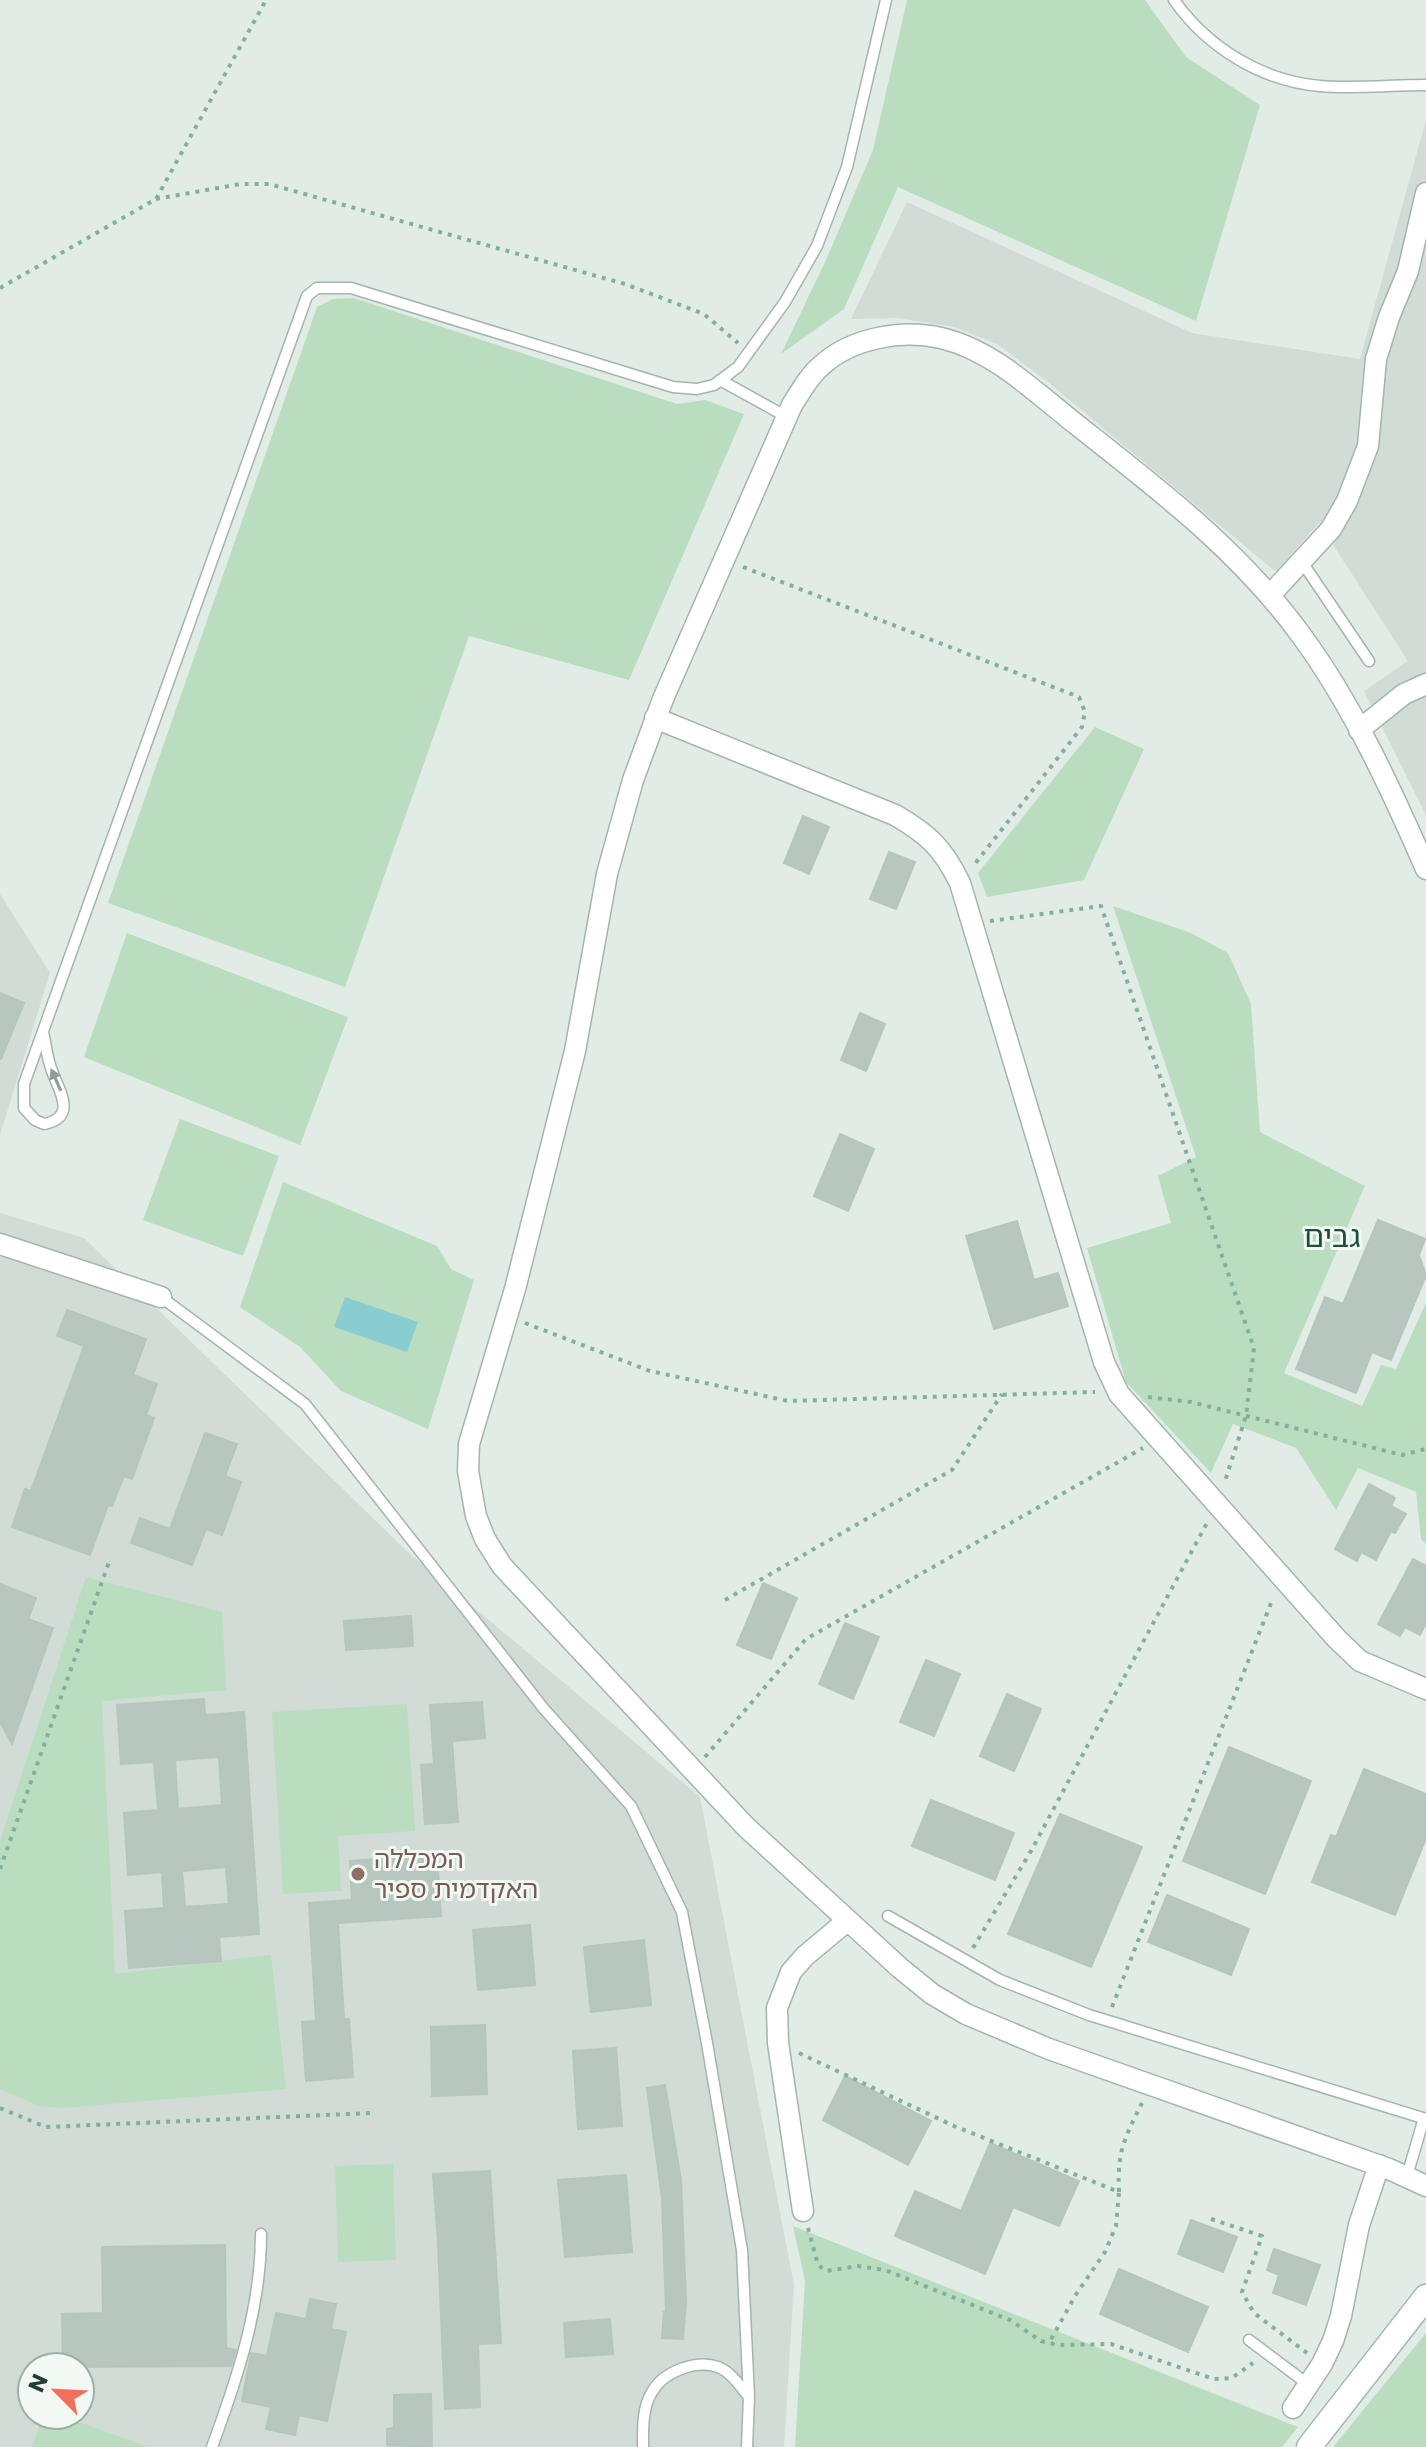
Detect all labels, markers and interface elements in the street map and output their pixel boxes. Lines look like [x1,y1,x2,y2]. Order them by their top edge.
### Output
one-way arrow [50,1069,63,1092]
district label: גבים [1304,1215,1360,1258]
place label: המכללה האקדמית ספיר [374,1841,538,1907]
marker: המכללה האקדמית ספיר [349,1865,367,1883]
north arrow [16,2351,96,2431]
text: N [21,2369,56,2397]

